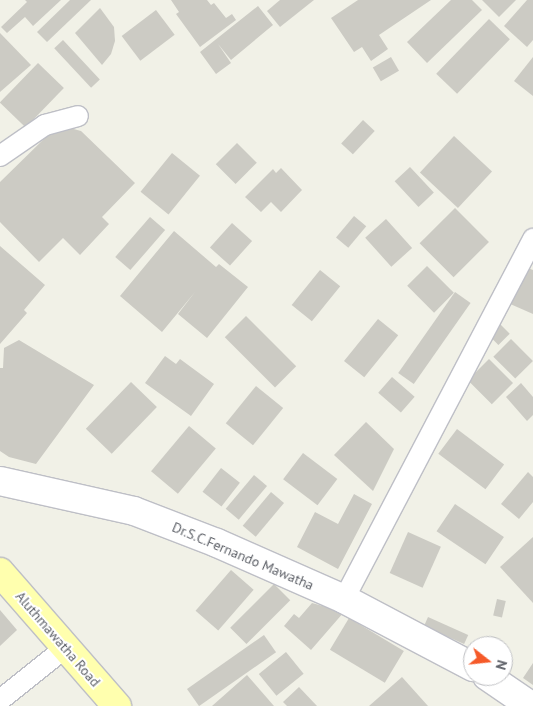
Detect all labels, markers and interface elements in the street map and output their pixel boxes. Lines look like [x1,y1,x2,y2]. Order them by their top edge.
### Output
street label: Dr.S.C.Fernando Mawatha [170,519,316,593]
street label: Aluthmawatha Road [12,588,104,690]
north arrow [463,636,513,686]
text: N [492,658,511,672]

